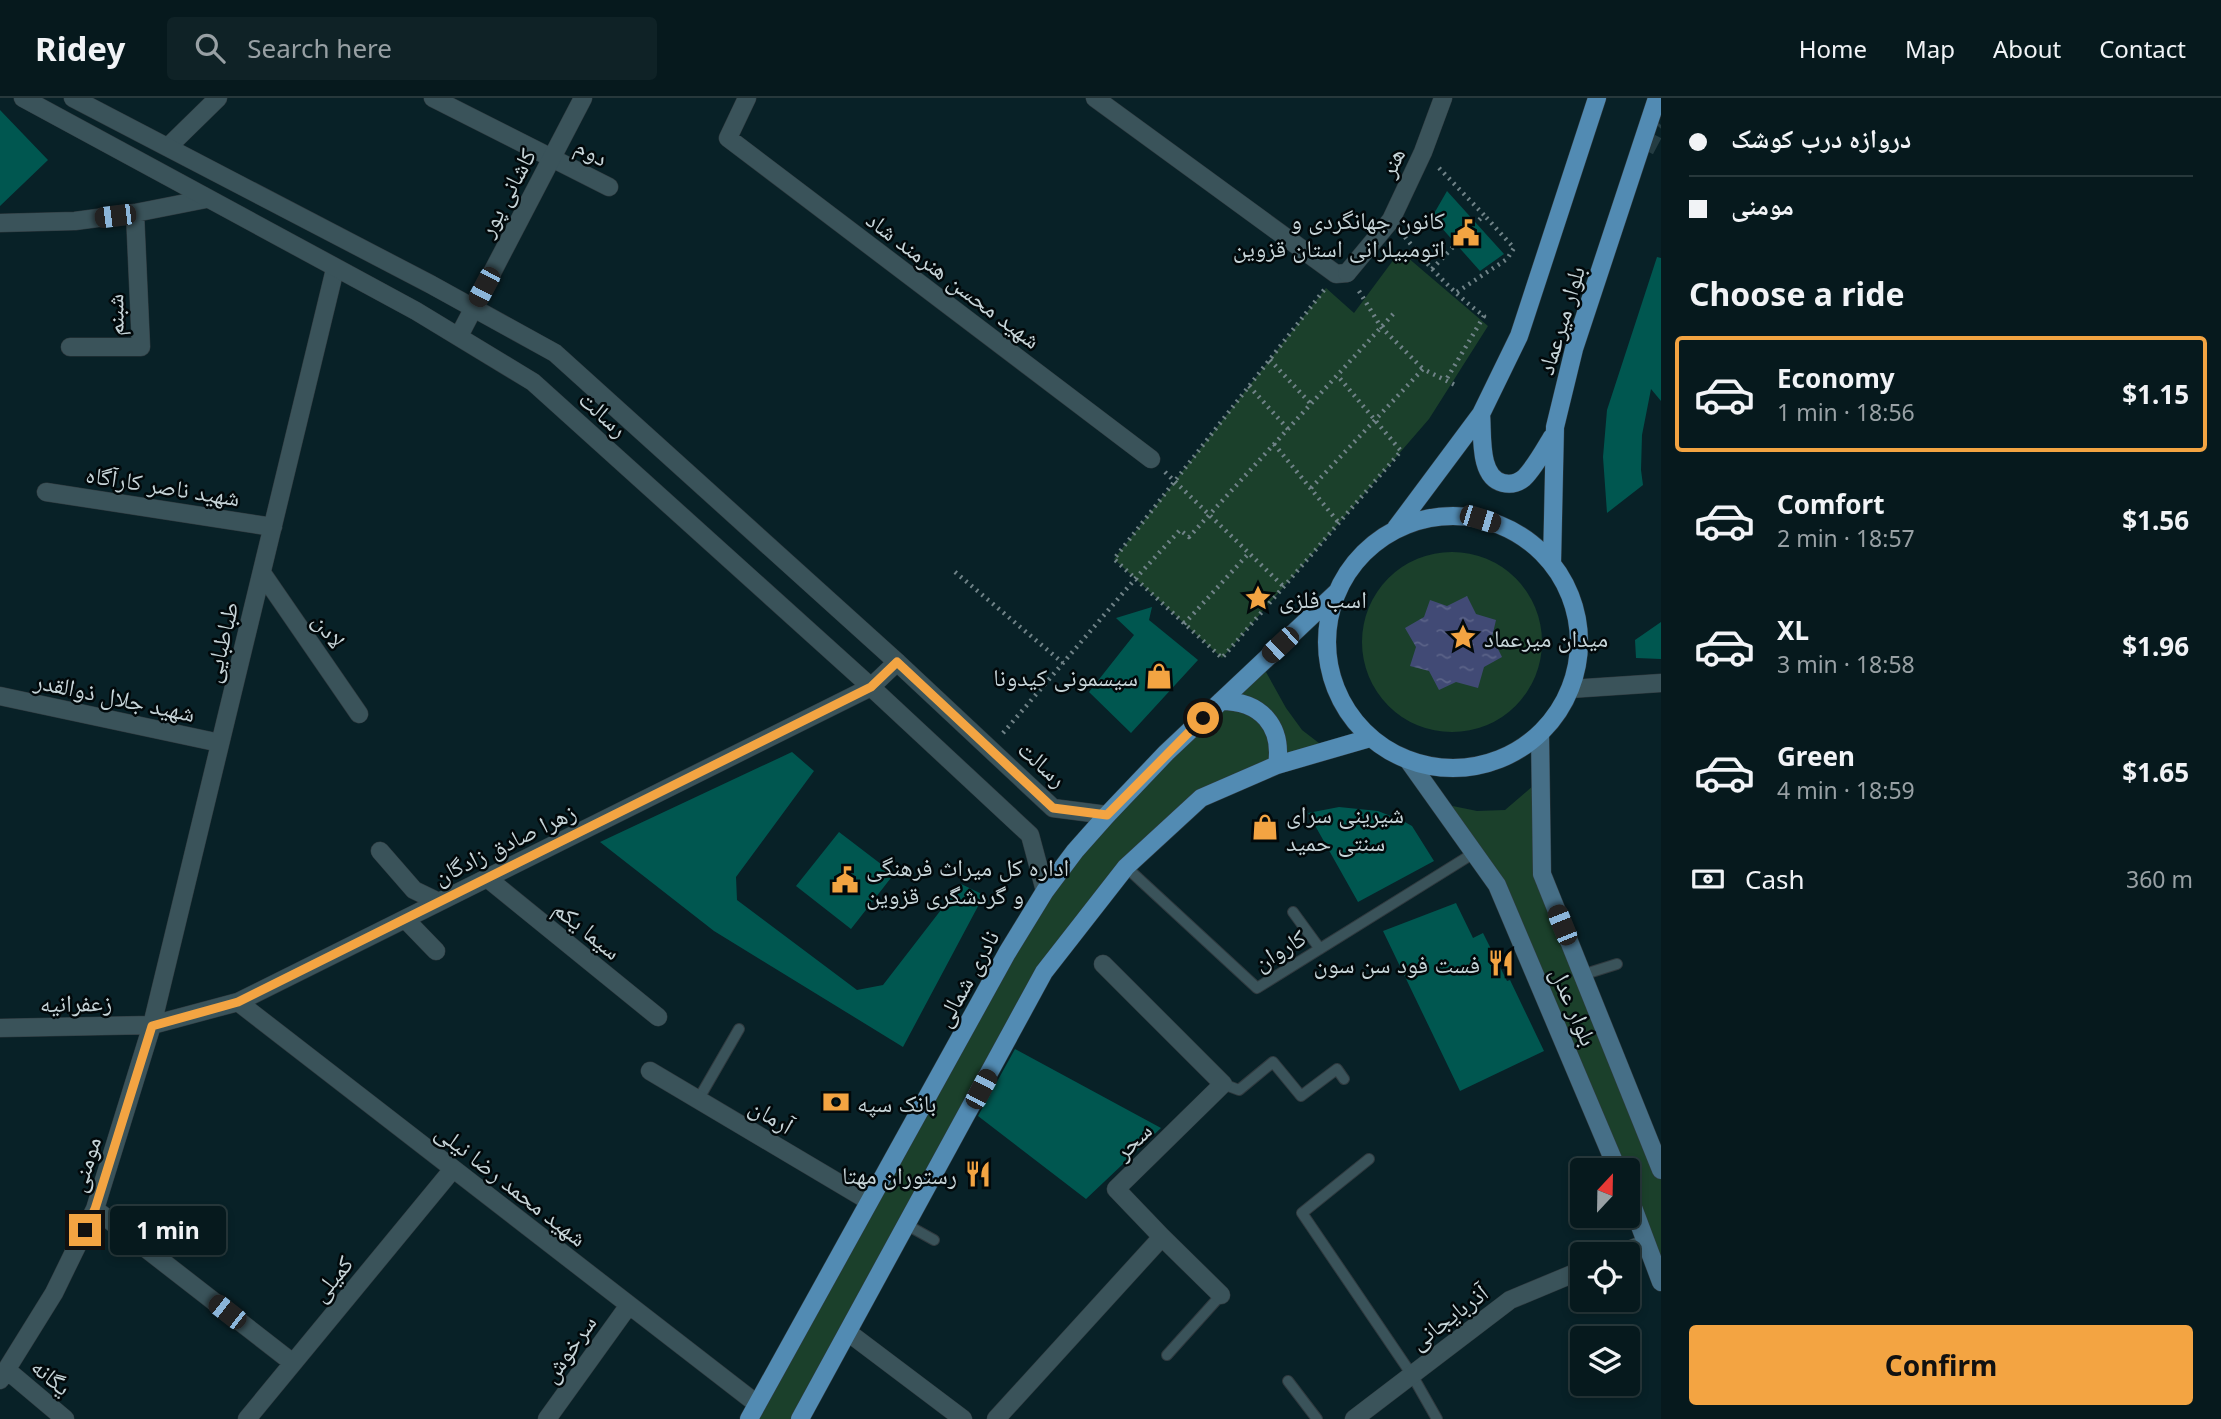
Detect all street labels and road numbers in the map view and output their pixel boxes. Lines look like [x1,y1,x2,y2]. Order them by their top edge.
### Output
street label: دوم [569,129,614,174]
street label: کاشانی پور [468,142,543,243]
street label: هنر [1370,142,1412,183]
street label: شهید محسن هنرمند شاد [860,202,1048,356]
street label: بلوار میرعماد [1528,262,1592,378]
street label: شبنم [97,293,132,337]
street label: رسالت [572,382,636,444]
street label: شهید ناصر کارآگاه [84,457,242,513]
street label: طباطبایی [194,598,246,686]
street label: لادن [306,606,354,654]
street label: شهید جلال ذوالقدر [31,663,198,729]
street label: رسالت [1011,732,1075,794]
street label: زهرا صادق زادگان [427,794,581,892]
street label: سیما یکم [546,891,629,967]
street label: کاروان [1246,920,1312,978]
street label: نادری شمالی [926,924,1006,1032]
street label: بلوار عدل [1544,961,1606,1051]
street label: زعفرانیه [40,985,112,1019]
street label: آرمان [744,1089,801,1141]
street label: شهید محمد رضا نیلی [429,1114,595,1254]
street label: سحر [1105,1114,1158,1167]
street label: مومنی [60,1132,108,1196]
street label: کمیلی [302,1248,360,1308]
street label: آذربایجانی [1402,1275,1495,1357]
street label: سرخوش [533,1307,603,1389]
street label: یگانه [25,1350,79,1402]

